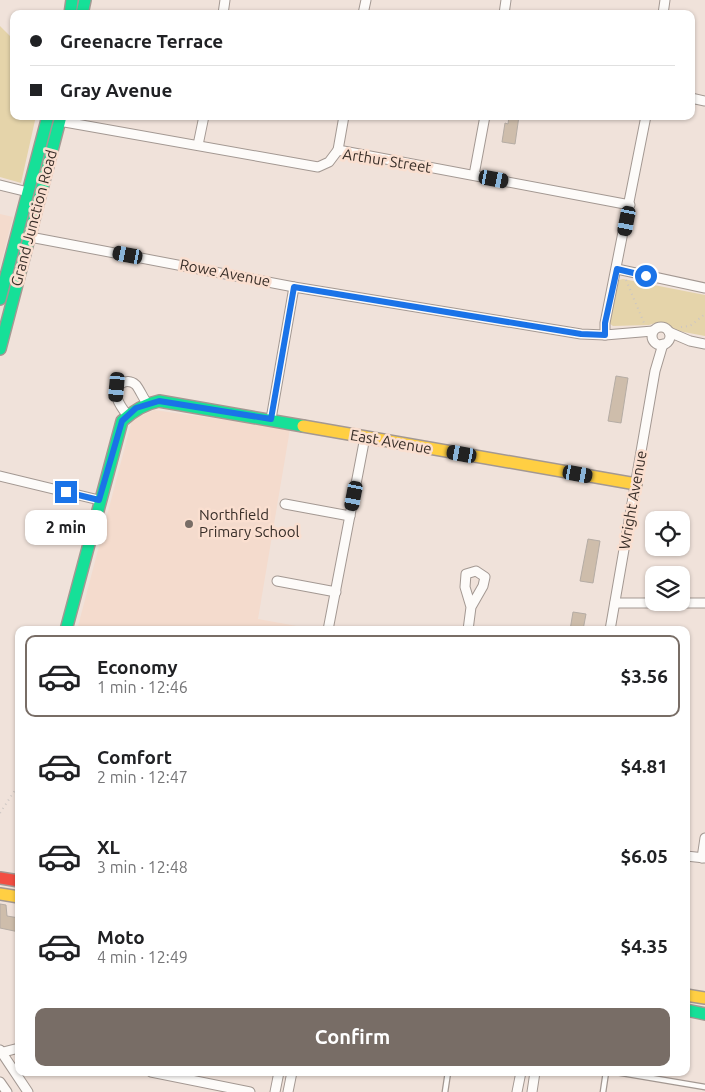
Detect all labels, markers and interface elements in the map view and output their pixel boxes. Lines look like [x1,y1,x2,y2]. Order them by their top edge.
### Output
text: Greenacre Terrace [60,30,223,52]
text: Gray Avenue [60,79,172,101]
street label: Arthur Street [342,145,433,176]
street label: Grand Junction Road [7,148,60,288]
car [477,169,510,189]
car [616,205,637,237]
car [111,245,144,265]
street label: Rowe Avenue [178,255,272,290]
route start [635,265,657,287]
car [108,371,125,403]
street label: East Avenue [349,426,433,457]
car [445,444,478,464]
street label: Wright Avenue [615,449,650,551]
car [561,464,594,484]
car [343,480,364,512]
route end [55,481,77,503]
place label: Northfield Primary School [199,506,300,540]
callout: 2 min [25,510,107,544]
map controls [645,511,690,611]
button: locate [645,511,690,556]
text: 2 min [46,518,86,536]
marker: Northfield Primary School [183,518,195,530]
button: layers [645,566,690,611]
icon: car [37,654,82,699]
text: Economy [97,656,178,678]
text: $3.56 [620,665,668,687]
text: 1 min · 12:46 [97,678,188,696]
icon: car [37,744,82,789]
text: Comfort [97,746,172,768]
text: $4.81 [620,755,668,777]
text: 2 min · 12:47 [97,768,188,786]
icon: car [37,834,82,879]
text: XL [97,836,120,858]
text: $6.05 [620,845,668,867]
text: 3 min · 12:48 [97,858,188,876]
icon: car [37,924,82,969]
text: Moto [97,926,145,948]
text: $4.35 [620,935,668,957]
text: 4 min · 12:49 [97,948,188,966]
button: Confirm [35,1008,670,1066]

